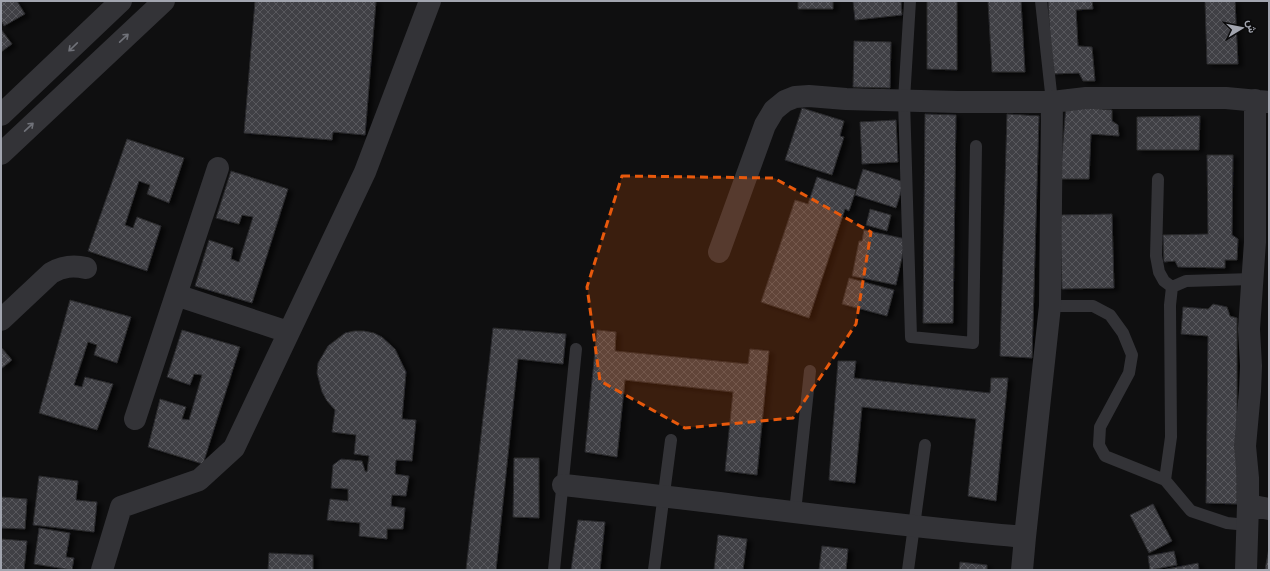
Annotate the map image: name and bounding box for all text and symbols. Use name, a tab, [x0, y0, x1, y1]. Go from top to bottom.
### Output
north arrow	[1222, 8, 1262, 48]
text: ش	[1244, 19, 1260, 34]
one-way arrow	[119, 33, 129, 43]
one-way arrow	[68, 42, 78, 51]
one-way arrow	[24, 123, 34, 132]

